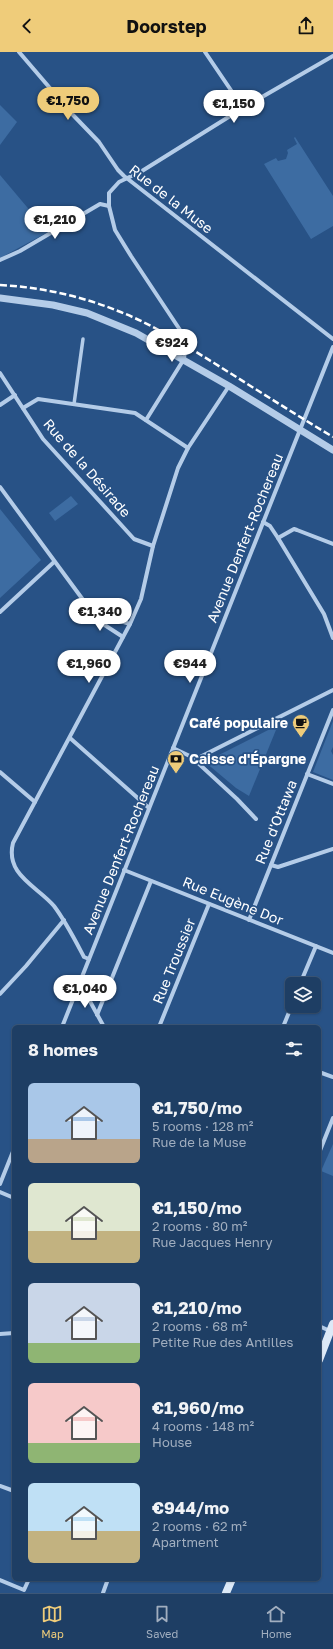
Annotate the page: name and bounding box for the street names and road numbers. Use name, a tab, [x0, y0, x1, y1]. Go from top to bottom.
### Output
street label: Rue de la Muse	[126, 161, 217, 237]
street label: Rue de la Désirade	[40, 415, 135, 520]
street label: Avenue Denfert-Rochereau	[203, 451, 286, 625]
street label: Avenue Denfert-Rochereau	[79, 763, 162, 937]
street label: Rue d'Ottawa	[251, 777, 300, 866]
street label: Rue Eugène Dor	[180, 873, 286, 929]
street label: Rue Troussier	[149, 915, 199, 1006]

